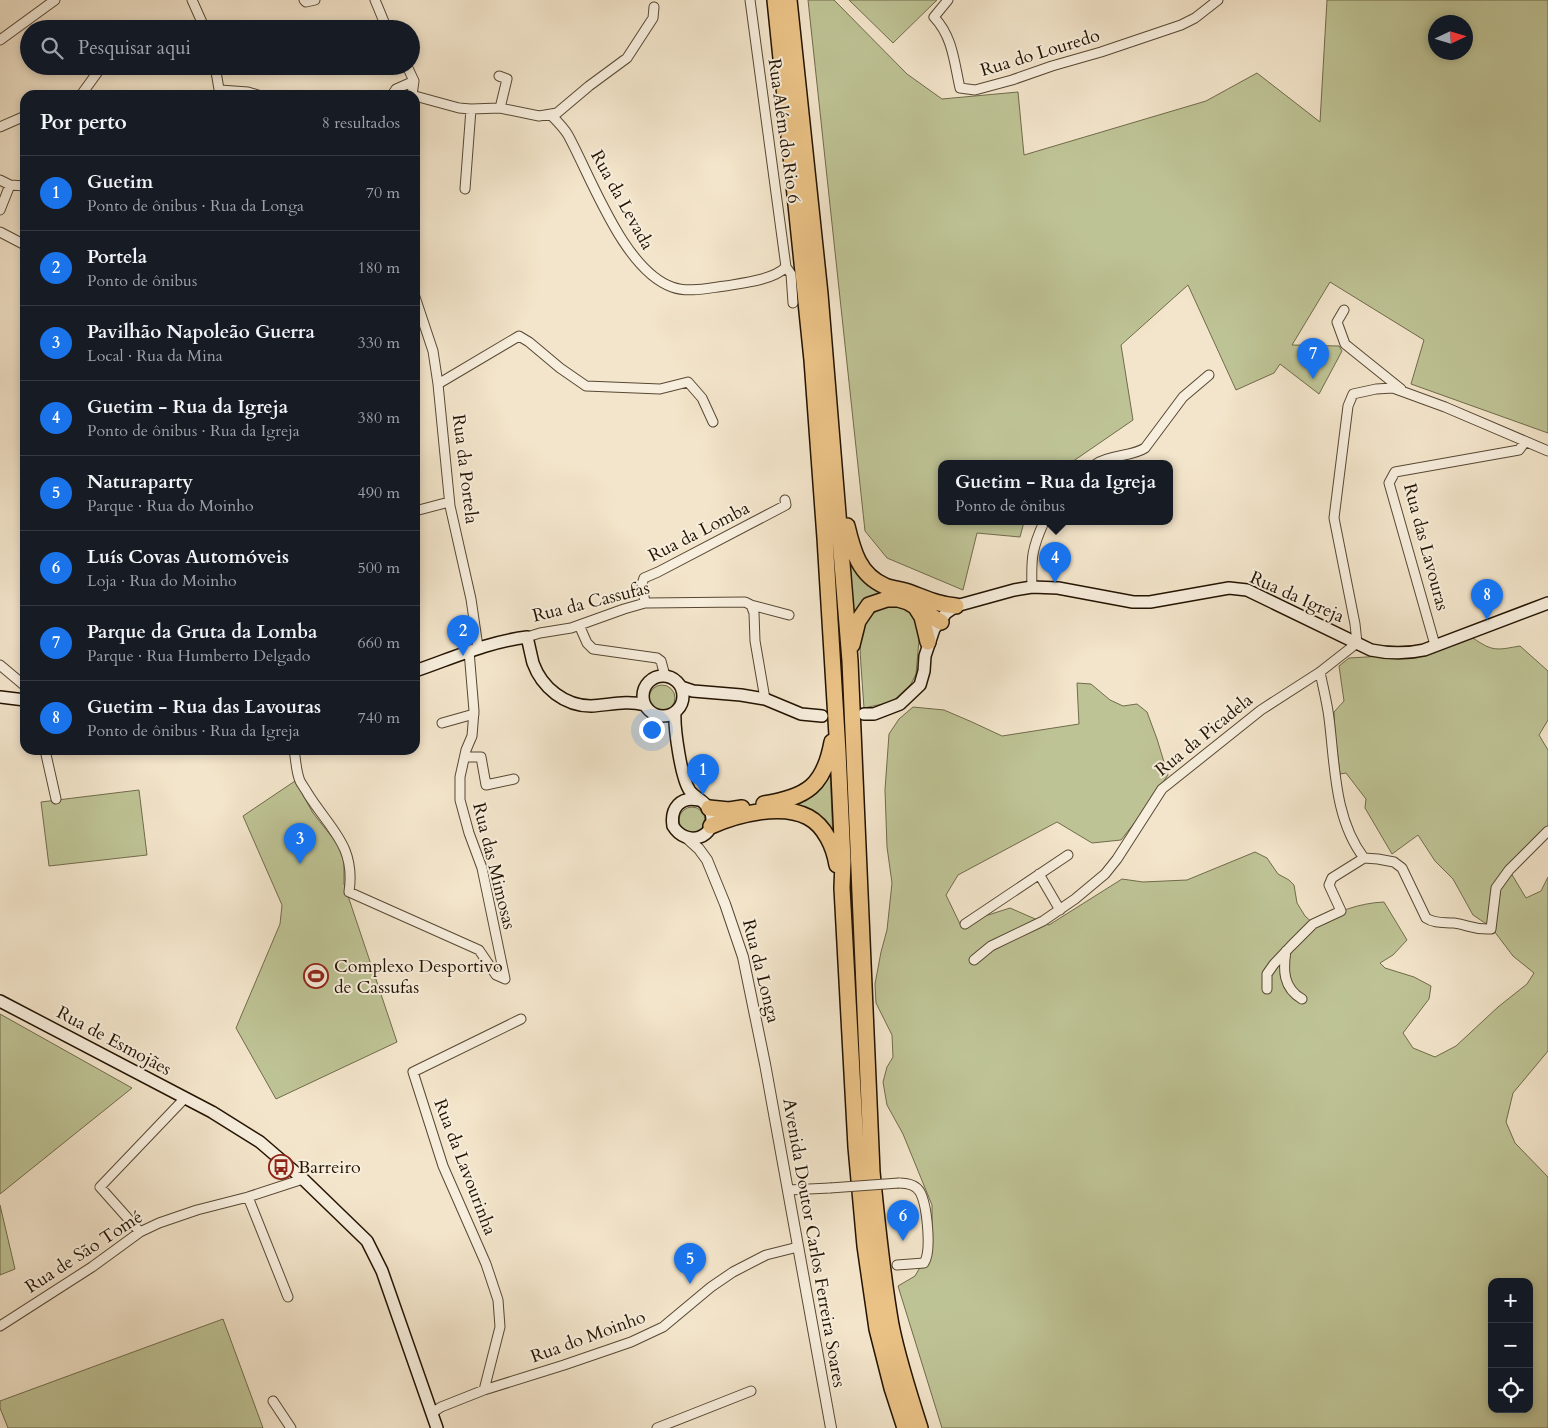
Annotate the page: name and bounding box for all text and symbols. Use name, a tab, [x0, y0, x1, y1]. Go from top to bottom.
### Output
north arrow	[1428, 15, 1473, 60]
search box	[20, 20, 420, 75]
street label: Rua do Louredo	[977, 23, 1103, 83]
icon: search	[38, 34, 66, 62]
text: Pesquisar aqui	[78, 35, 191, 61]
street label: Rua Além do Rio 6	[761, 57, 807, 205]
text: Por perto	[40, 108, 127, 137]
text: 8 resultados	[322, 112, 400, 134]
street label: Rua da Levada	[584, 146, 660, 255]
text: Guetim	[87, 169, 153, 195]
text: 1	[52, 182, 60, 204]
text: 70 m	[366, 182, 400, 204]
text: Ponto de ônibus · Rua da Longa	[87, 195, 304, 217]
text: Portela	[87, 244, 147, 270]
text: 2	[52, 257, 60, 279]
text: 180 m	[358, 257, 400, 279]
text: Ponto de ônibus	[87, 270, 197, 292]
text: Pavilhão Napoleão Guerra	[87, 319, 315, 345]
text: 3	[52, 332, 60, 354]
text: 330 m	[358, 332, 400, 354]
pin: 7	[1297, 338, 1329, 379]
text: Local · Rua da Mina	[87, 345, 223, 367]
text: Guetim - Rua da Igreja	[87, 394, 288, 420]
text: 4	[52, 407, 60, 429]
text: 380 m	[358, 407, 400, 429]
street label: Rua da Portela	[446, 413, 484, 525]
text: Ponto de ônibus · Rua da Igreja	[87, 420, 300, 442]
popup	[938, 460, 1173, 525]
text: Naturaparty	[87, 469, 193, 495]
text: Guetim - Rua da Igreja	[955, 469, 1156, 495]
street label: Rua das Lavouras	[1397, 481, 1455, 613]
text: 5	[52, 482, 60, 504]
text: 490 m	[358, 482, 400, 504]
text: Parque · Rua do Moinho	[87, 495, 254, 517]
text: Ponto de ônibus	[955, 495, 1065, 517]
street label: Rua da Lomba	[644, 496, 754, 568]
pin: 4	[1039, 542, 1071, 583]
text: Luís Covas Automóveis	[87, 544, 289, 570]
text: 6	[52, 557, 60, 579]
text: 500 m	[358, 557, 400, 579]
street label: Rua da Igreja	[1246, 565, 1348, 629]
text: Loja · Rua do Moinho	[87, 570, 237, 592]
street label: Rua da Cassufas	[530, 575, 652, 629]
pin: 8	[1471, 579, 1503, 620]
pin: 2	[447, 615, 479, 656]
text: Parque da Gruta da Lomba	[87, 619, 318, 645]
text: 7	[52, 632, 60, 654]
text: 660 m	[358, 632, 400, 654]
text: Parque · Rua Humberto Delgado	[87, 645, 310, 667]
street label: Rua da Picadela	[1150, 688, 1258, 782]
text: Guetim - Rua das Lavouras	[87, 694, 321, 720]
text: 8	[52, 707, 60, 729]
text: 740 m	[358, 707, 400, 729]
your location	[639, 717, 665, 743]
text: Ponto de ônibus · Rua da Igreja	[87, 720, 300, 742]
pin: 1	[687, 754, 719, 795]
street label: Rua das Mimosas	[466, 800, 522, 932]
pin: 3	[284, 823, 316, 864]
street label: Rua da Longa	[736, 917, 786, 1026]
place label: Complexo Desportivo de Cassufas	[334, 954, 503, 1000]
sports icon: Complexo Desportivo de Cassufas	[303, 963, 329, 989]
street label: Rua de Esmojães	[52, 1000, 176, 1082]
street label: Rua da Lavourinha	[428, 1095, 503, 1239]
street label: Avenida Doutor Carlos Ferreira Soares	[776, 1096, 852, 1390]
bus stop icon: Barreiro	[268, 1154, 294, 1180]
place label: Barreiro	[298, 1155, 361, 1180]
pin: 6	[887, 1200, 919, 1241]
street label: Rua de São Tomé	[20, 1205, 148, 1299]
pin: 5	[674, 1243, 706, 1284]
map controls	[1488, 1278, 1533, 1413]
button: +	[1488, 1278, 1533, 1323]
street label: Rua do Moinho	[527, 1305, 649, 1369]
button: −	[1488, 1323, 1533, 1368]
button: locate	[1488, 1368, 1533, 1413]

